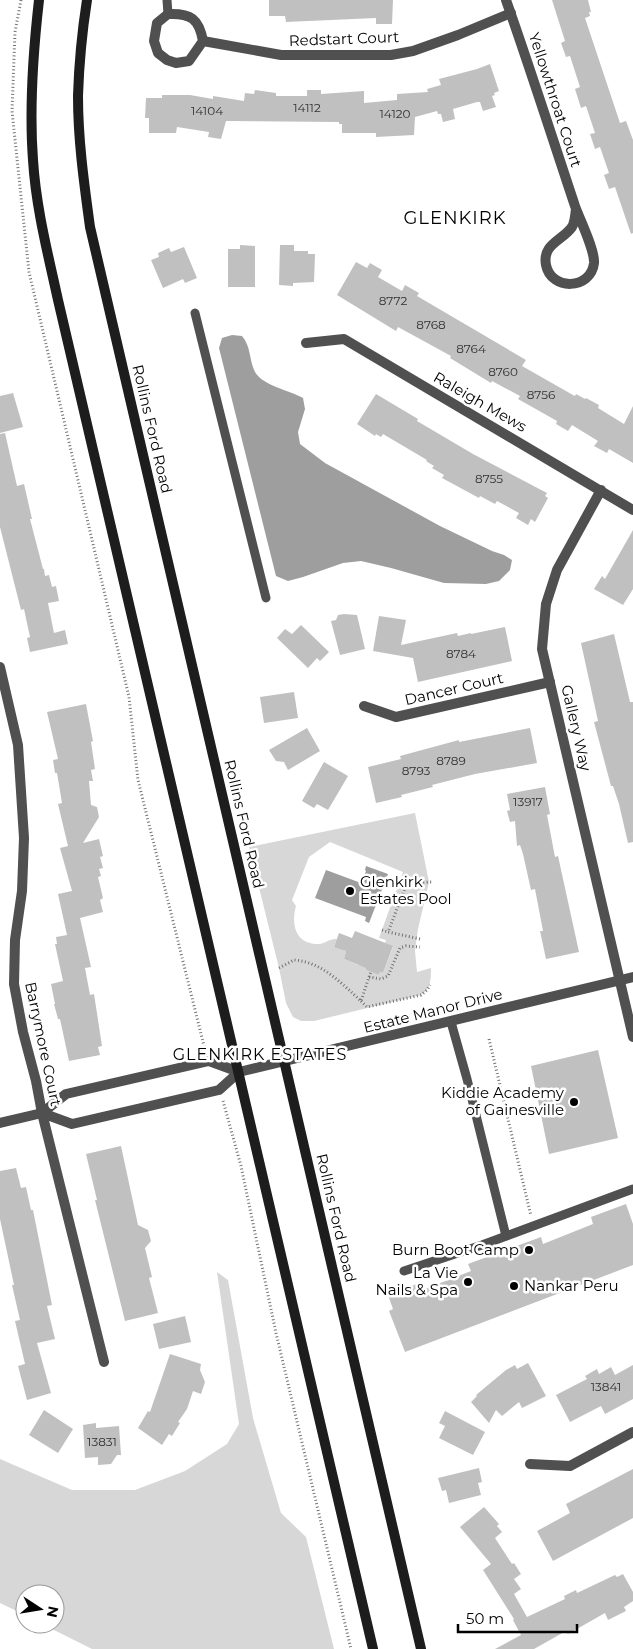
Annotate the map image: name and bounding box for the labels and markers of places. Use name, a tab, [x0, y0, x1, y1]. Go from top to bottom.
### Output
place label: Glenkirk Estates Pool	[360, 872, 451, 908]
marker: Glenkirk Estates Pool	[344, 885, 356, 897]
place label: Kiddie Academy of Gainesville	[441, 1083, 565, 1119]
marker: Kiddie Academy of Gainesville	[568, 1096, 580, 1108]
place label: Burn Boot Camp	[392, 1240, 519, 1259]
marker: Burn Boot Camp	[523, 1244, 535, 1256]
place label: La Vie Nails & Spa	[375, 1263, 458, 1299]
marker: La Vie Nails & Spa	[462, 1276, 474, 1288]
place label: Nankar Peru	[524, 1276, 619, 1295]
marker: Nankar Peru	[508, 1280, 520, 1292]

